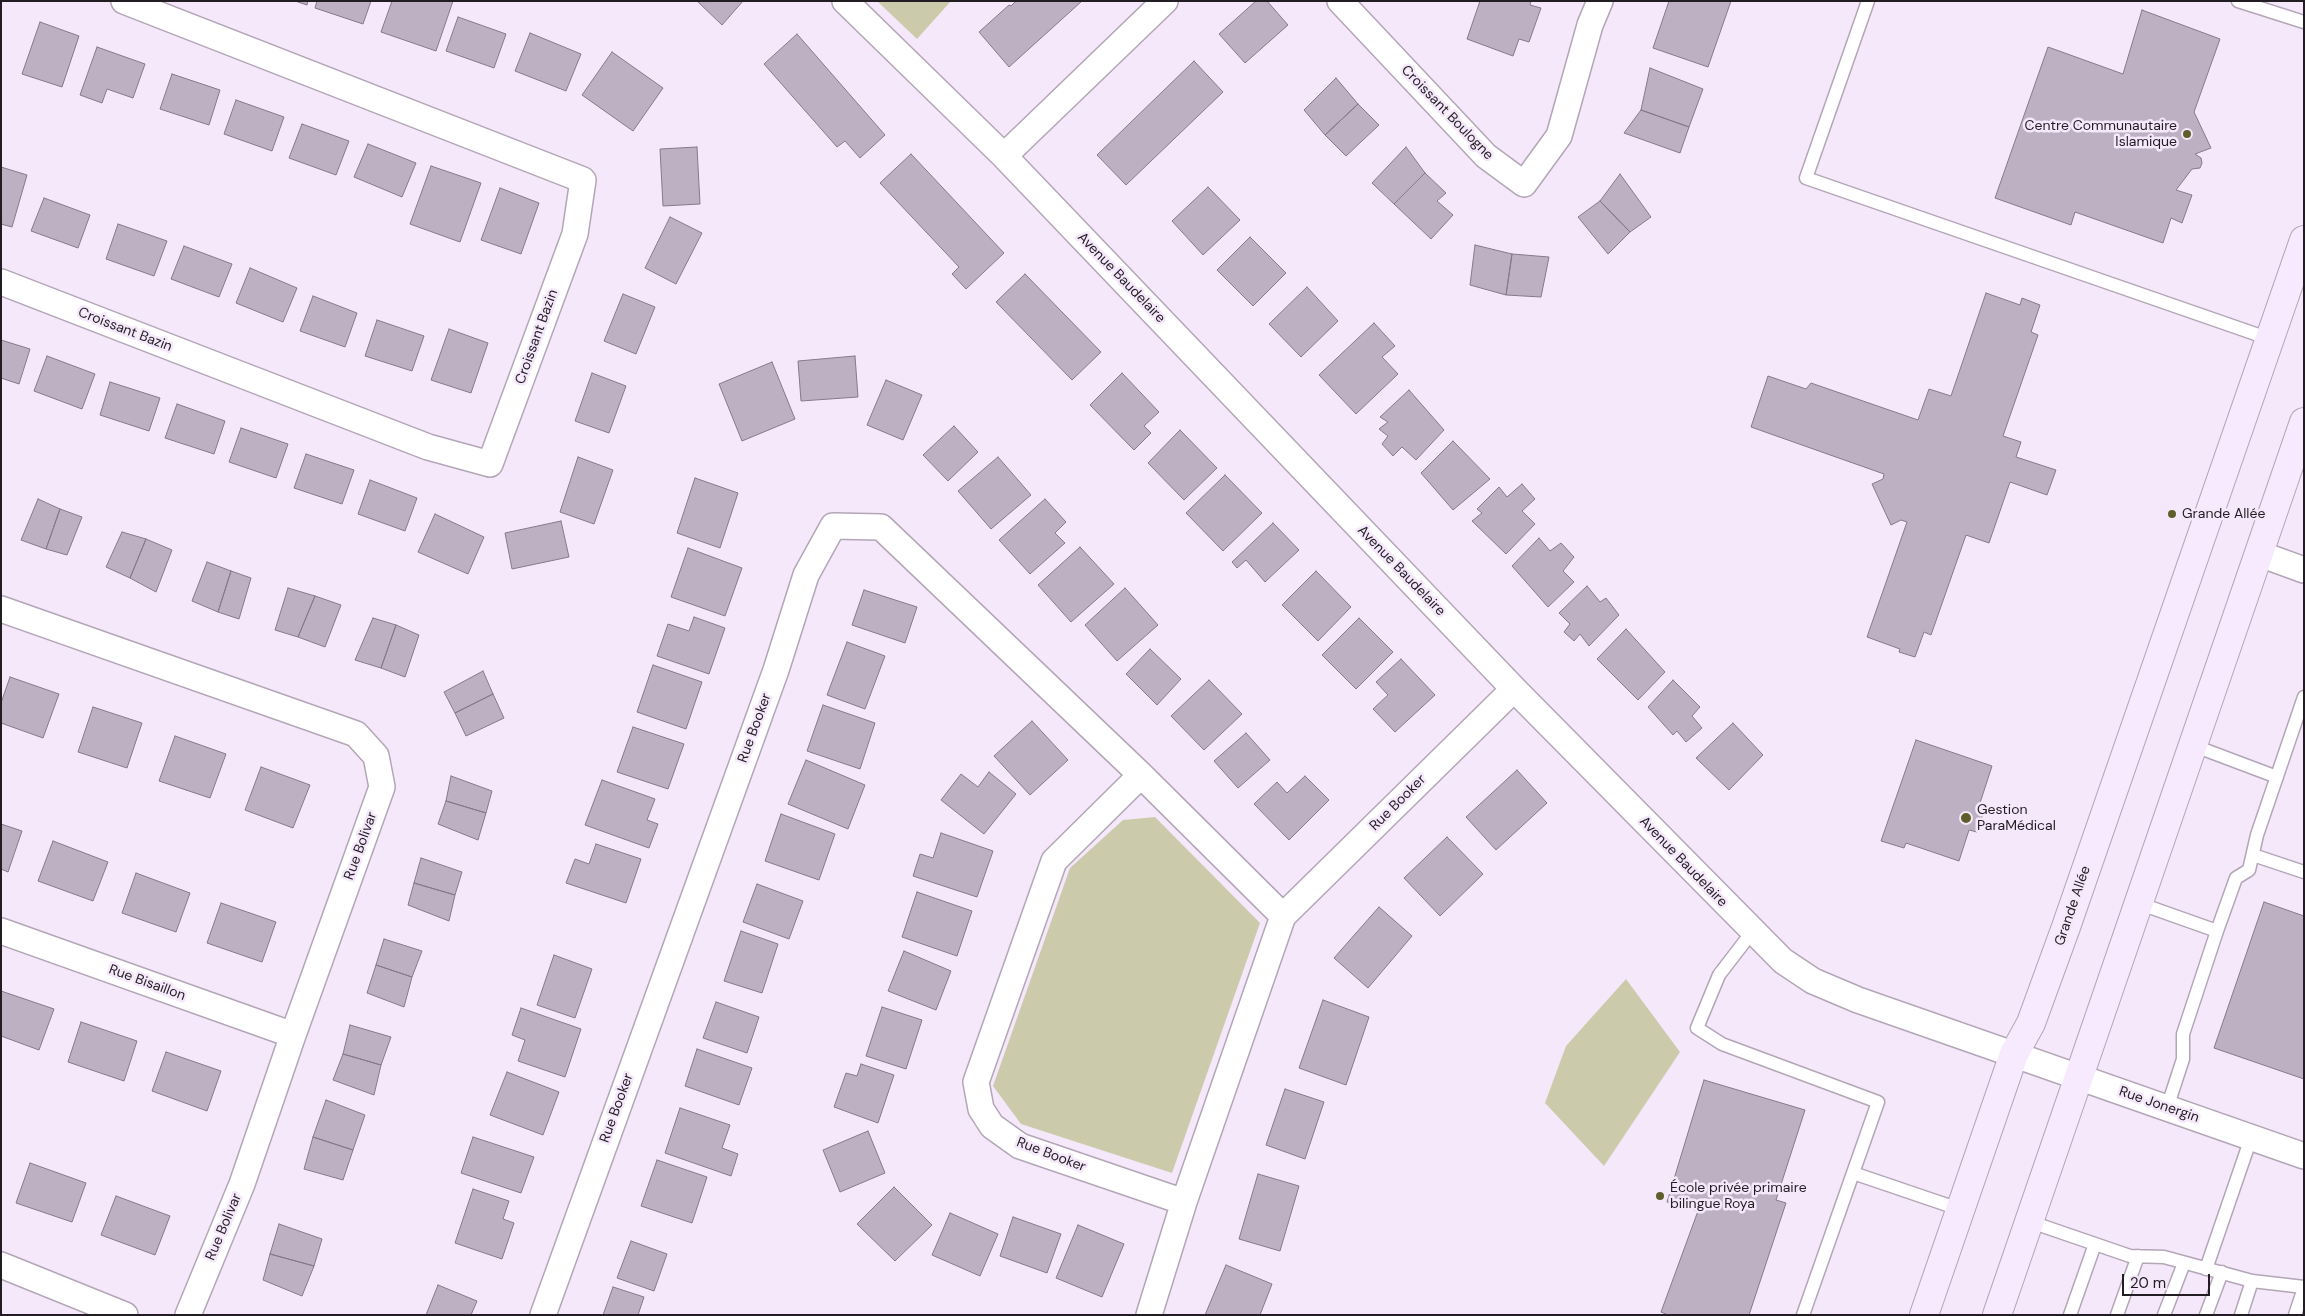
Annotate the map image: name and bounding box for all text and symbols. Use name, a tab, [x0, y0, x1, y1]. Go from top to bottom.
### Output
street label: Croissant Boulogne	[1397, 62, 1497, 164]
place label: Centre Communautaire Islamique	[2025, 118, 2177, 150]
marker: Centre Communautaire Islamique	[2181, 128, 2193, 140]
street label: Avenue Baudelaire	[1074, 229, 1168, 327]
street label: Croissant Bazin	[512, 287, 562, 387]
street label: Croissant Bazin	[76, 304, 174, 356]
place label: Grande Allée	[2182, 506, 2265, 522]
marker: Grande Allée	[2166, 508, 2178, 520]
street label: Avenue Baudelaire	[1354, 522, 1448, 620]
street label: Rue Booker	[735, 691, 775, 765]
street label: Rue Booker	[1366, 771, 1430, 835]
place label: Gestion ParaMédical	[1977, 802, 2056, 834]
street label: Rue Bolivar	[341, 810, 381, 882]
marker: Gestion ParaMédical	[1959, 811, 1973, 825]
street label: Avenue Baudelaire	[1636, 813, 1730, 911]
street label: Grande Allée	[2051, 864, 2095, 948]
street label: Rue Bisaillon	[106, 961, 188, 1005]
street label: Rue Booker	[597, 1071, 637, 1145]
street label: Rue Jonergin	[2117, 1083, 2201, 1127]
street label: Rue Booker	[1014, 1134, 1088, 1176]
place label: École privée primaire bilingue Roya	[1670, 1180, 1807, 1212]
marker: École privée primaire bilingue Roya	[1654, 1190, 1666, 1202]
street label: Rue Bolivar	[202, 1191, 246, 1263]
scale bar	[2125, 1264, 2212, 1296]
text: 20 m	[2130, 1273, 2166, 1293]

